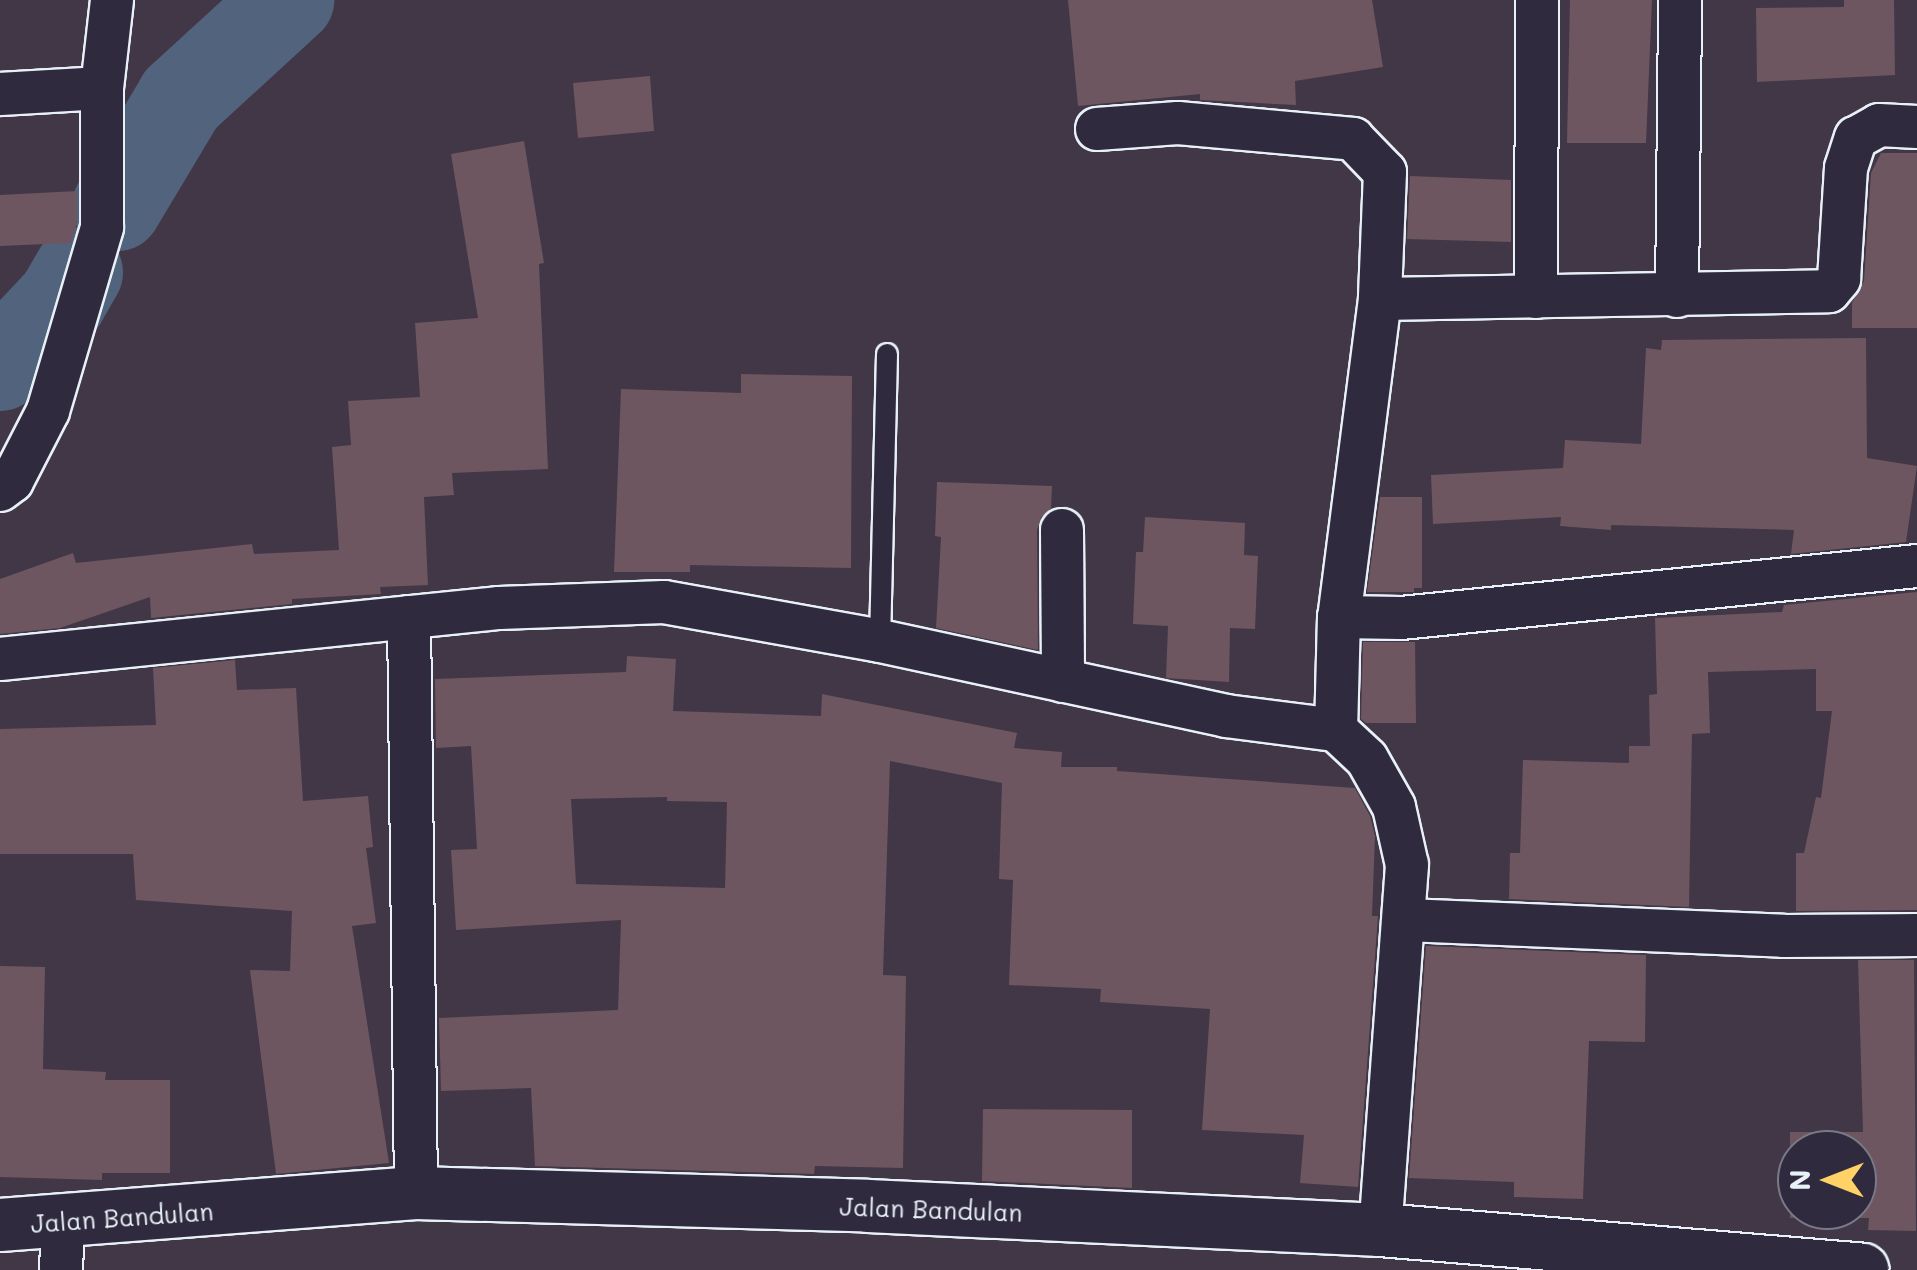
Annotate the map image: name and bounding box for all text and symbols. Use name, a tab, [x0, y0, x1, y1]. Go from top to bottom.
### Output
north arrow	[1777, 1130, 1877, 1230]
text: N	[1781, 1169, 1817, 1191]
street label: Jalan Bandulan	[839, 1191, 1023, 1227]
street label: Jalan Bandulan	[30, 1196, 214, 1238]

